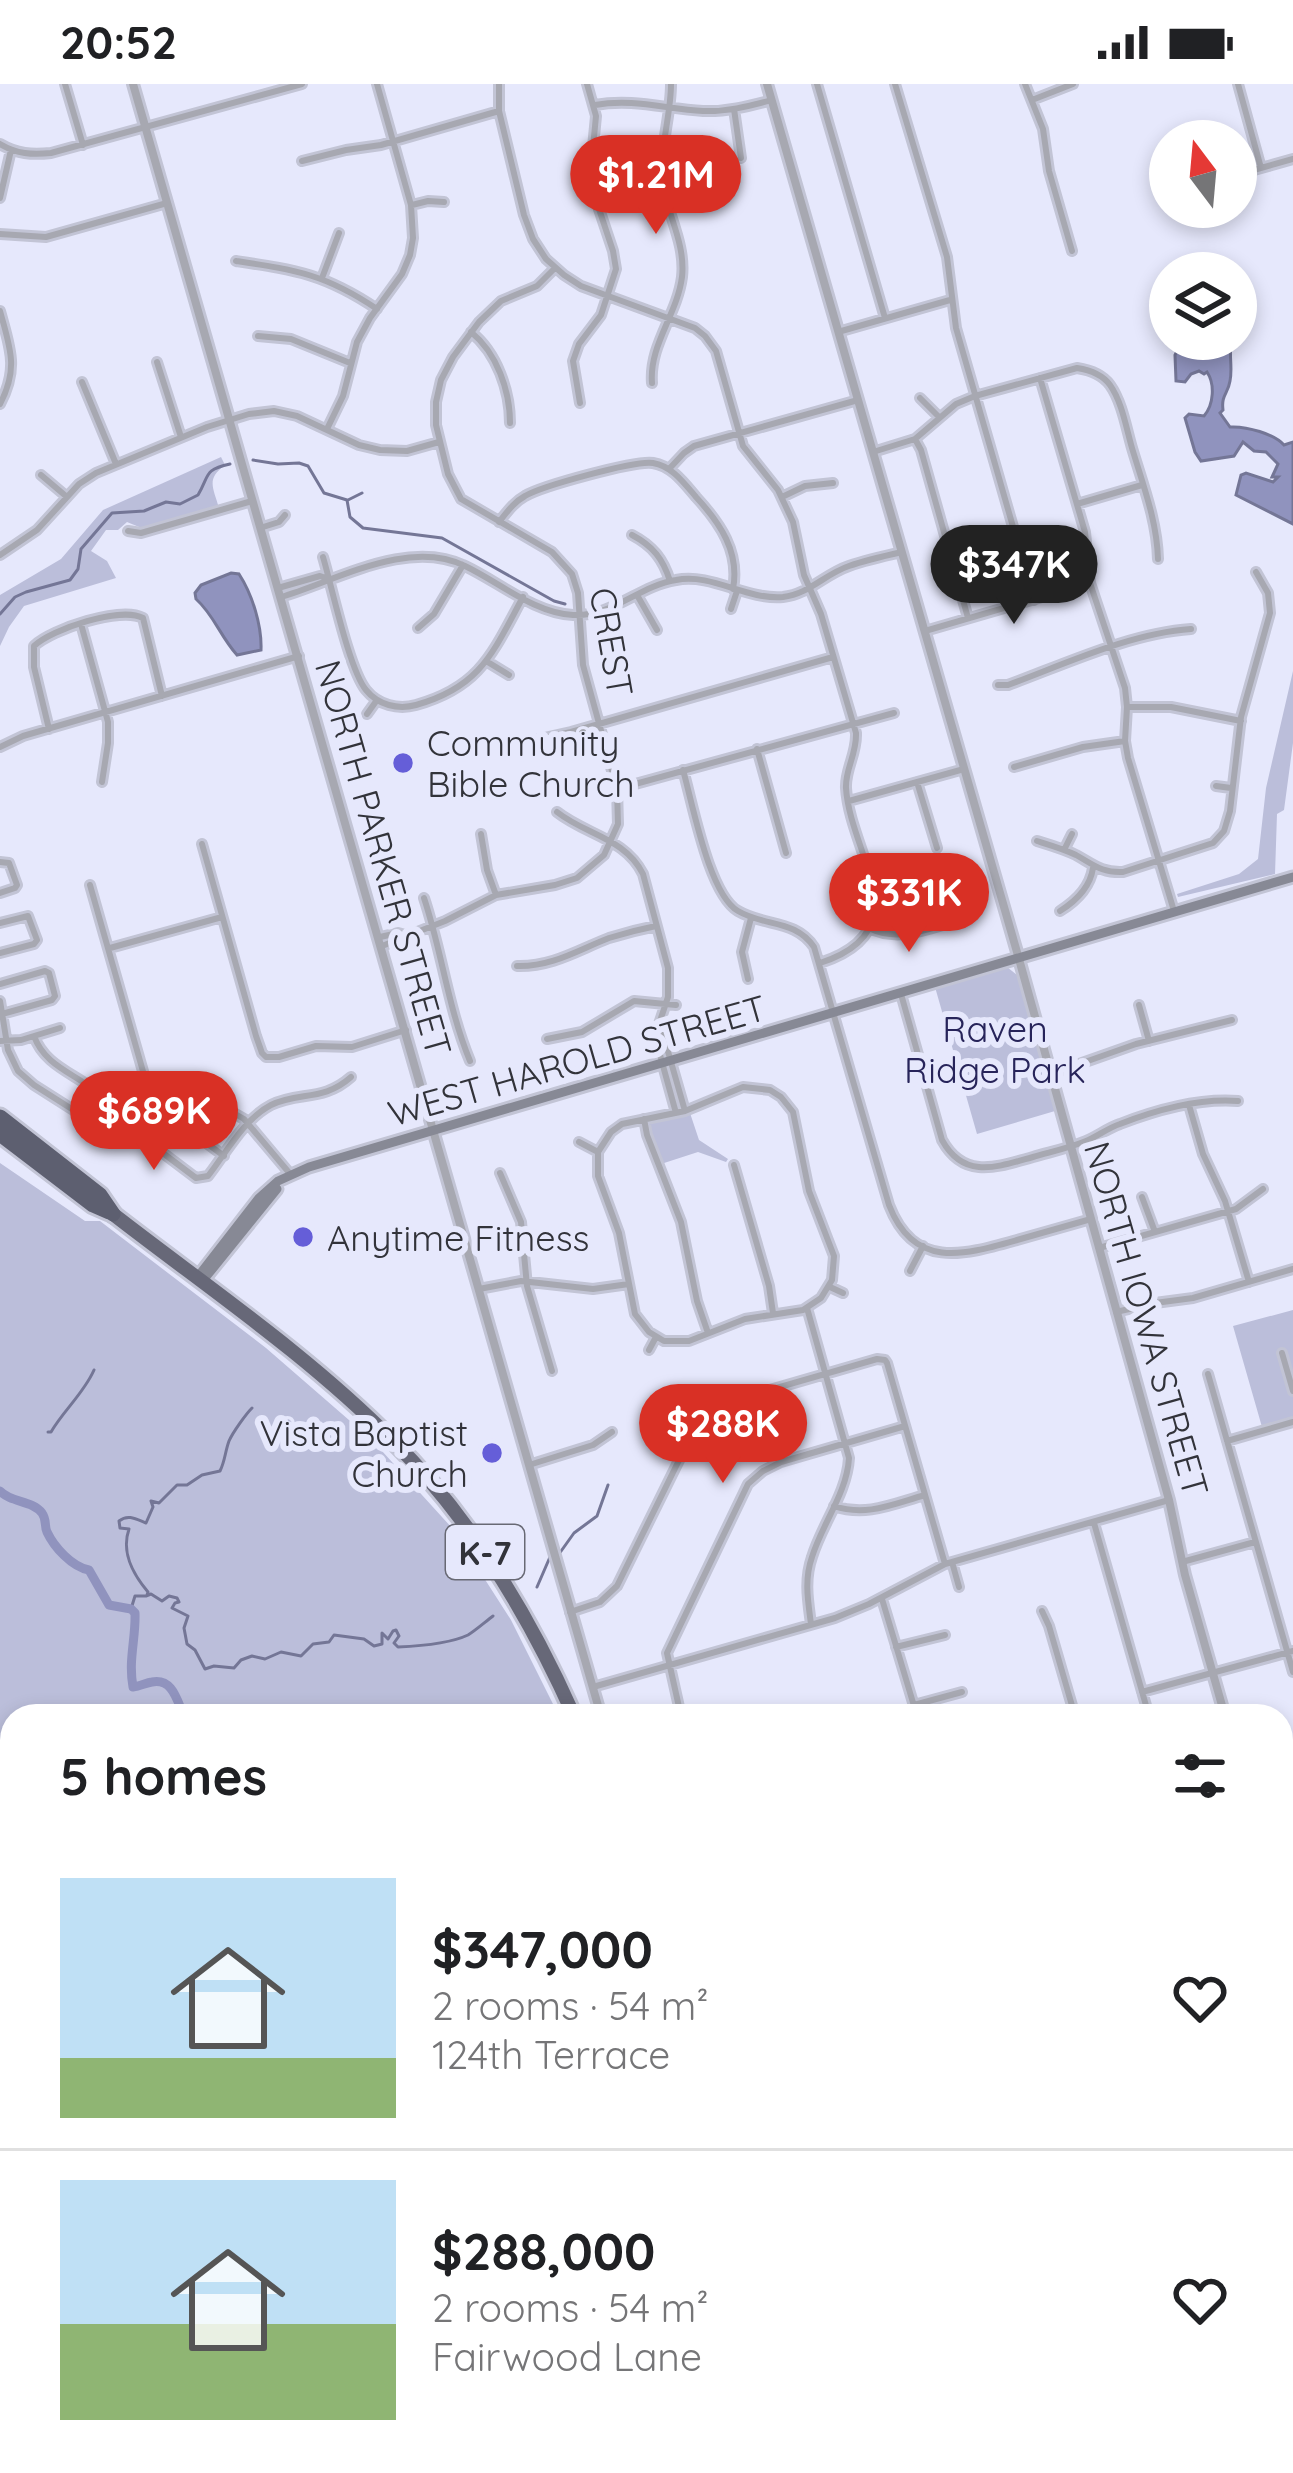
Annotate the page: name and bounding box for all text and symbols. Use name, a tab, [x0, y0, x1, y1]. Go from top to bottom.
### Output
text: 20:52	[60, 14, 177, 70]
north arrow	[1149, 120, 1257, 228]
map controls	[1149, 120, 1257, 360]
pin: $1.21M	[558, 135, 754, 237]
text: $1.21M	[597, 149, 715, 198]
button: layers	[1149, 252, 1257, 360]
pin: $347K	[930, 525, 1098, 627]
text: $347K	[958, 539, 1070, 588]
street label: CREST	[580, 584, 644, 700]
street label: NORTH PARKER STREET	[306, 655, 462, 1061]
place label: Community Bible Church	[427, 720, 635, 806]
marker: Community Bible Church	[390, 750, 416, 776]
pin: $331K	[825, 853, 993, 955]
text: $331K	[856, 867, 962, 916]
street label: WEST HAROLD STREET	[383, 984, 771, 1136]
park label: Raven Ridge Park	[904, 1006, 1086, 1092]
pin: $689K	[70, 1071, 238, 1173]
text: $689K	[97, 1085, 211, 1134]
street label: NORTH IOWA STREET	[1075, 1136, 1219, 1502]
place label: Anytime Fitness	[327, 1215, 589, 1260]
marker: Anytime Fitness	[290, 1224, 316, 1250]
pin: $288K	[639, 1384, 807, 1486]
text: $288K	[666, 1398, 780, 1447]
place label: Vista Baptist Church	[260, 1410, 468, 1496]
marker: Vista Baptist Church	[479, 1440, 505, 1466]
road number: K-7	[446, 1525, 524, 1579]
icon: filters	[1167, 1743, 1233, 1809]
text: 5 homes	[60, 1744, 267, 1808]
text: $347,000	[432, 1917, 653, 1981]
icon: home	[156, 1926, 300, 2070]
icon: heart	[1167, 1965, 1233, 2031]
text: 2 rooms · 54 m²	[432, 1981, 709, 2030]
text: 124th Terrace	[432, 2030, 670, 2079]
text: $288,000	[432, 2219, 655, 2283]
icon: home	[156, 2228, 300, 2372]
icon: heart	[1167, 2267, 1233, 2333]
text: 2 rooms · 54 m²	[432, 2283, 709, 2332]
text: Fairwood Lane	[432, 2332, 702, 2381]

